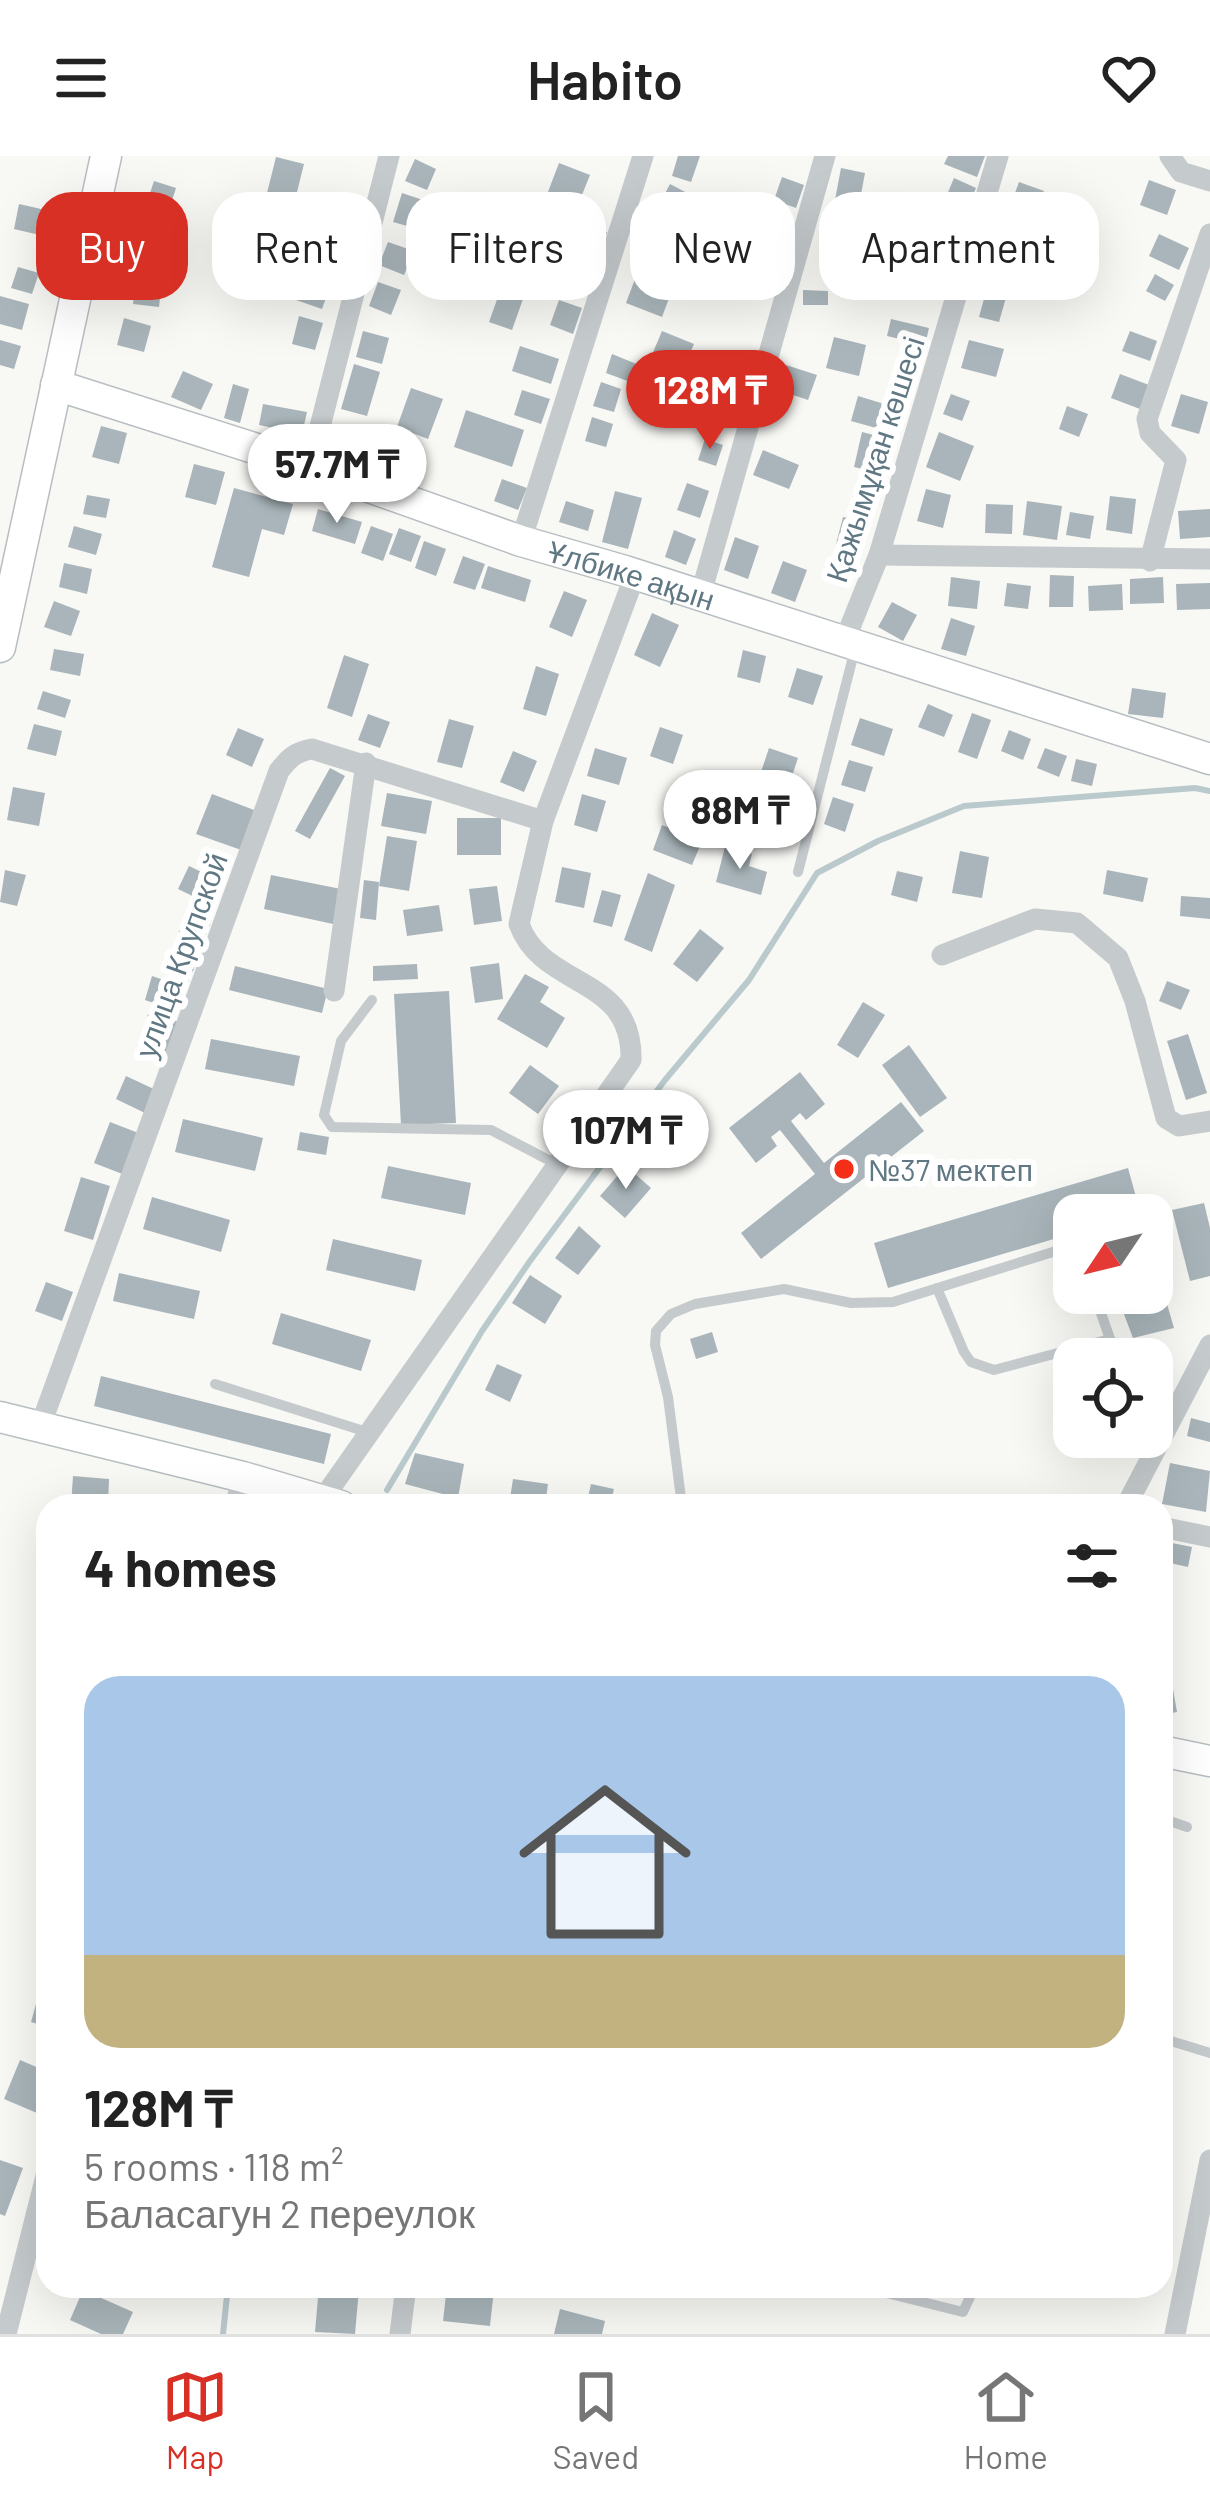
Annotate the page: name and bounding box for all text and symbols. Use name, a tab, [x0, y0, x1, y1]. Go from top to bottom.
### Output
icon: menu	[48, 45, 114, 111]
icon: heart	[1096, 45, 1162, 111]
text: Habito	[527, 46, 683, 111]
chip: Buy	[36, 192, 188, 300]
chip: Rent	[212, 192, 382, 300]
chip: Filters	[406, 192, 606, 300]
chip: New	[630, 192, 795, 300]
chip: Apartment	[819, 192, 1099, 300]
street label: Қажымұқан көшесі	[817, 332, 931, 586]
pin: 128M ₸	[612, 350, 808, 452]
text: 128M ₸	[653, 365, 767, 412]
pin: 57.7M ₸	[226, 424, 448, 526]
text: 57.7M ₸	[275, 439, 399, 486]
street label: Ұлбике ақын	[544, 532, 719, 617]
pin: 88M ₸	[656, 770, 824, 872]
text: 88M ₸	[690, 785, 790, 832]
street label: улица Крупской	[126, 848, 234, 1062]
pin: 107M ₸	[528, 1090, 724, 1192]
text: 107M ₸	[570, 1105, 682, 1152]
place label: №37 мектеп	[868, 1151, 1033, 1187]
marker: №37 мектеп	[831, 1156, 857, 1182]
north arrow	[1053, 1194, 1173, 1314]
map controls	[1053, 1194, 1173, 1458]
button: locate	[1053, 1338, 1173, 1458]
icon: filters	[1059, 1533, 1125, 1599]
text: 4 homes	[84, 1536, 277, 1597]
icon: home	[497, 1754, 713, 1970]
text: 128M ₸	[84, 2076, 233, 2137]
text: 5 rooms · 118 m²	[84, 2142, 344, 2189]
text: Баласагун 2 переулок	[84, 2189, 475, 2236]
tab: Map	[162, 2364, 228, 2476]
tab: Saved	[553, 2364, 639, 2476]
tab: Home	[964, 2364, 1048, 2476]

